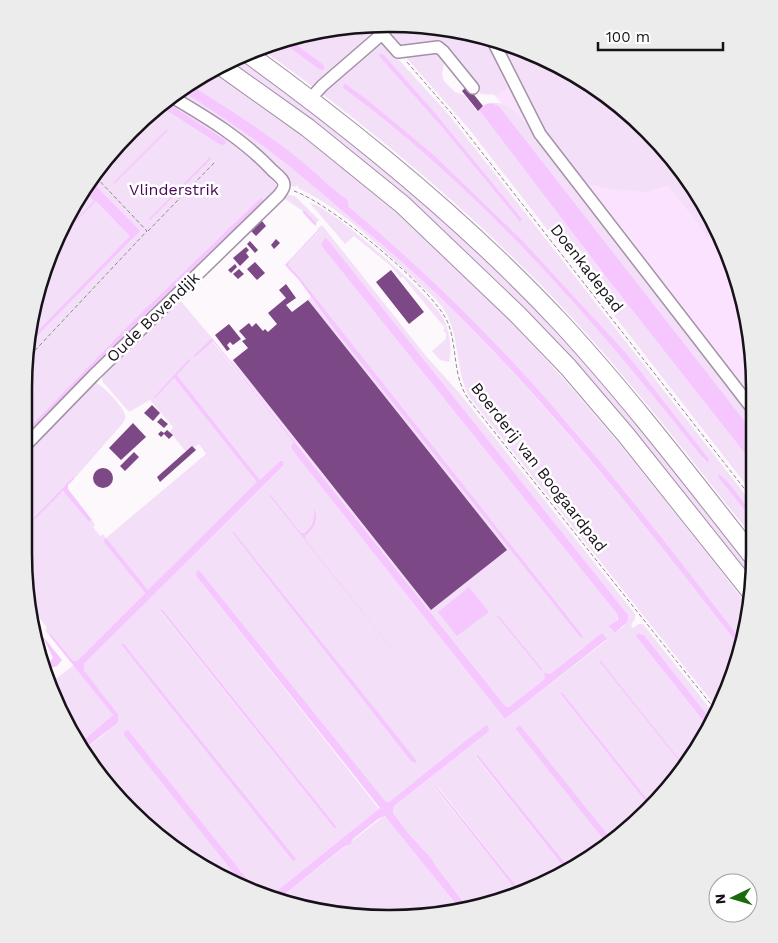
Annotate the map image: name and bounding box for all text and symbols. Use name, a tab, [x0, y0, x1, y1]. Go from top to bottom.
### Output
scale bar	[598, 20, 723, 52]
text: 100 m	[606, 28, 650, 46]
park label: Vlinderstrik	[129, 180, 219, 199]
street label: Doenkadepad	[547, 220, 627, 316]
street label: Oude Bovendijk	[103, 268, 203, 366]
street label: Boerderij van Boogaardpad	[467, 379, 611, 555]
north arrow	[708, 873, 758, 923]
text: N	[712, 893, 728, 905]

